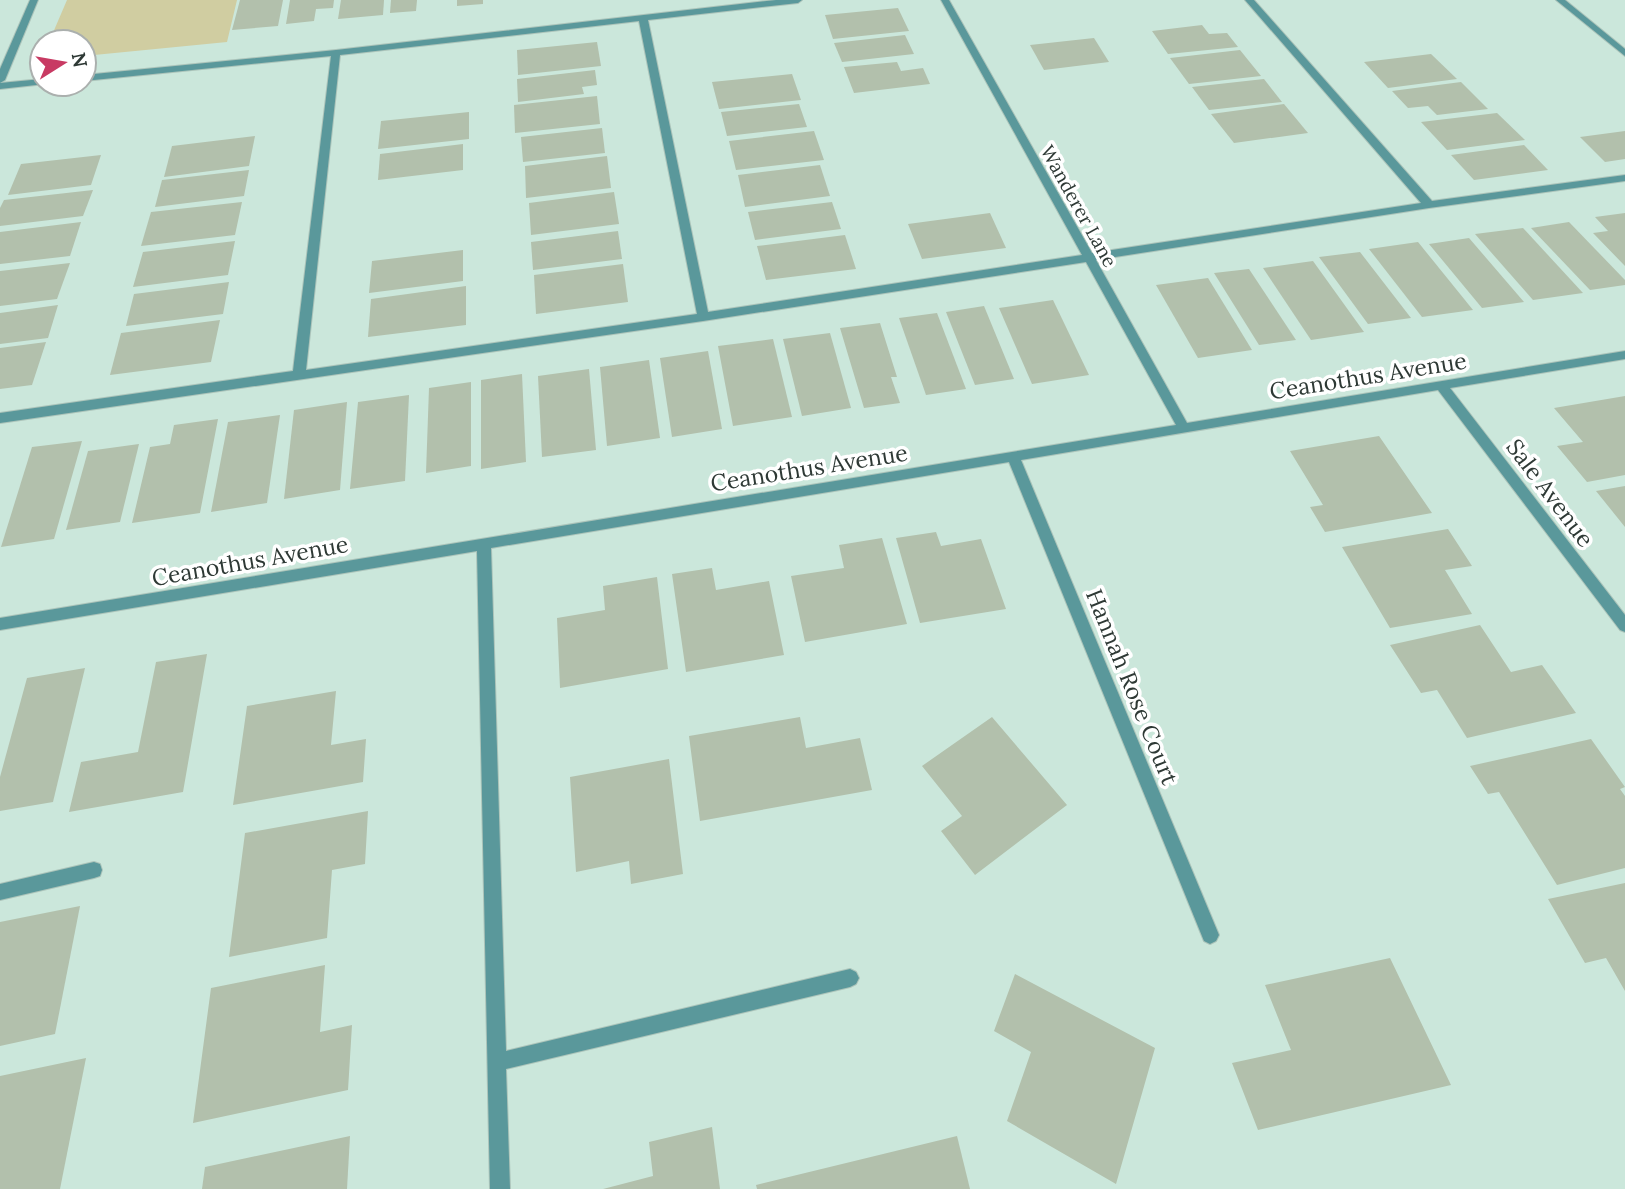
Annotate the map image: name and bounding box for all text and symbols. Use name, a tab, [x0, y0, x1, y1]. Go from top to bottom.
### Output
north arrow	[28, 28, 98, 98]
text: N	[67, 50, 93, 70]
street label: Wanderer Lane	[1036, 141, 1122, 271]
street label: Ceanothus Avenue	[1267, 346, 1468, 405]
street label: Sale Avenue	[1500, 433, 1600, 552]
street label: Ceanothus Avenue	[708, 438, 909, 497]
street label: Ceanothus Avenue	[149, 529, 350, 592]
street label: Hannah Rose Court	[1080, 585, 1185, 789]

